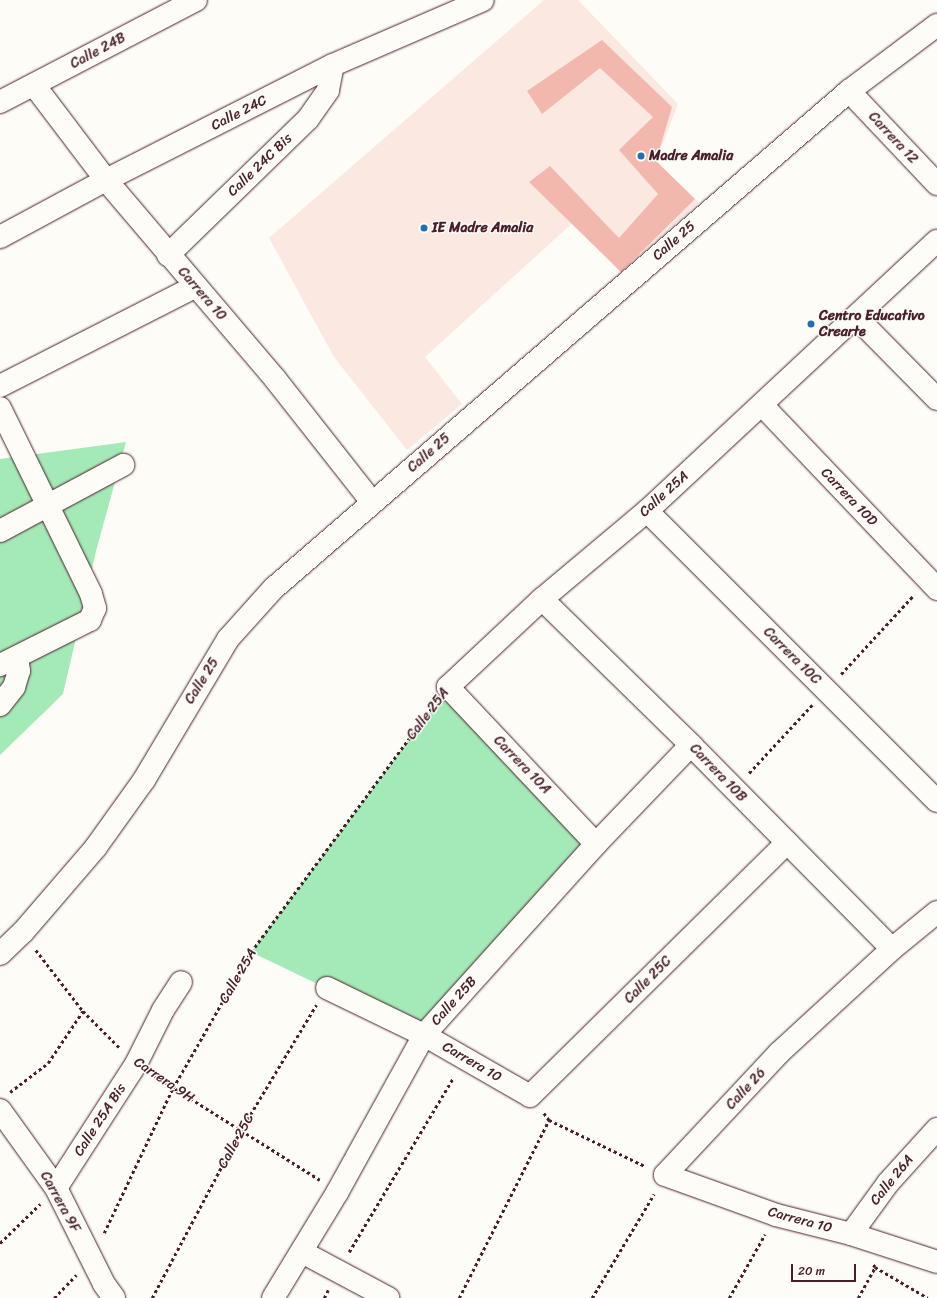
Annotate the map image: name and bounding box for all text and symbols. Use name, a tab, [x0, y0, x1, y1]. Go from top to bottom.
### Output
street label: Calle 24B	[67, 29, 129, 73]
street label: Calle 24C	[208, 92, 270, 134]
street label: Carrera 12	[865, 109, 921, 167]
street label: Calle 24C Bis	[224, 130, 296, 200]
place label: Madre Amalia	[649, 148, 733, 164]
marker: Madre Amalia	[636, 151, 646, 161]
street label: Calle 25	[649, 218, 699, 264]
place label: IE Madre Amalia	[432, 220, 533, 236]
marker: IE Madre Amalia	[419, 223, 429, 233]
street label: Carrera 10	[174, 264, 230, 324]
place label: Centro Educativo Crearte	[819, 308, 925, 340]
marker: Centro Educativo Crearte	[806, 319, 816, 329]
street label: Calle 25	[404, 430, 454, 476]
street label: Carrera 10D	[817, 465, 881, 529]
street label: Calle 25A	[636, 468, 692, 520]
street label: Carrera 10C	[760, 624, 824, 688]
street label: Calle 25	[181, 655, 223, 707]
street label: Calle 25A	[403, 685, 453, 743]
street label: Carrera 10A	[490, 732, 554, 798]
street label: Carrera 10B	[686, 740, 750, 806]
street label: Calle 25A	[216, 946, 260, 1006]
street label: Calle 25C	[621, 953, 675, 1007]
street label: Calle 25B	[428, 973, 480, 1029]
street label: Carrera 10	[439, 1038, 505, 1086]
street label: Carrera 9H	[131, 1054, 197, 1106]
street label: Calle 26	[723, 1065, 769, 1113]
street label: Calle 25A Bis	[70, 1081, 130, 1159]
street label: Calle 25C	[214, 1111, 258, 1171]
street label: Calle 26A	[867, 1151, 917, 1209]
street label: Carrera 9F	[36, 1169, 84, 1235]
street label: Carrera 10	[766, 1203, 834, 1237]
scale bar	[793, 1256, 858, 1282]
text: 20 m	[798, 1260, 825, 1282]

